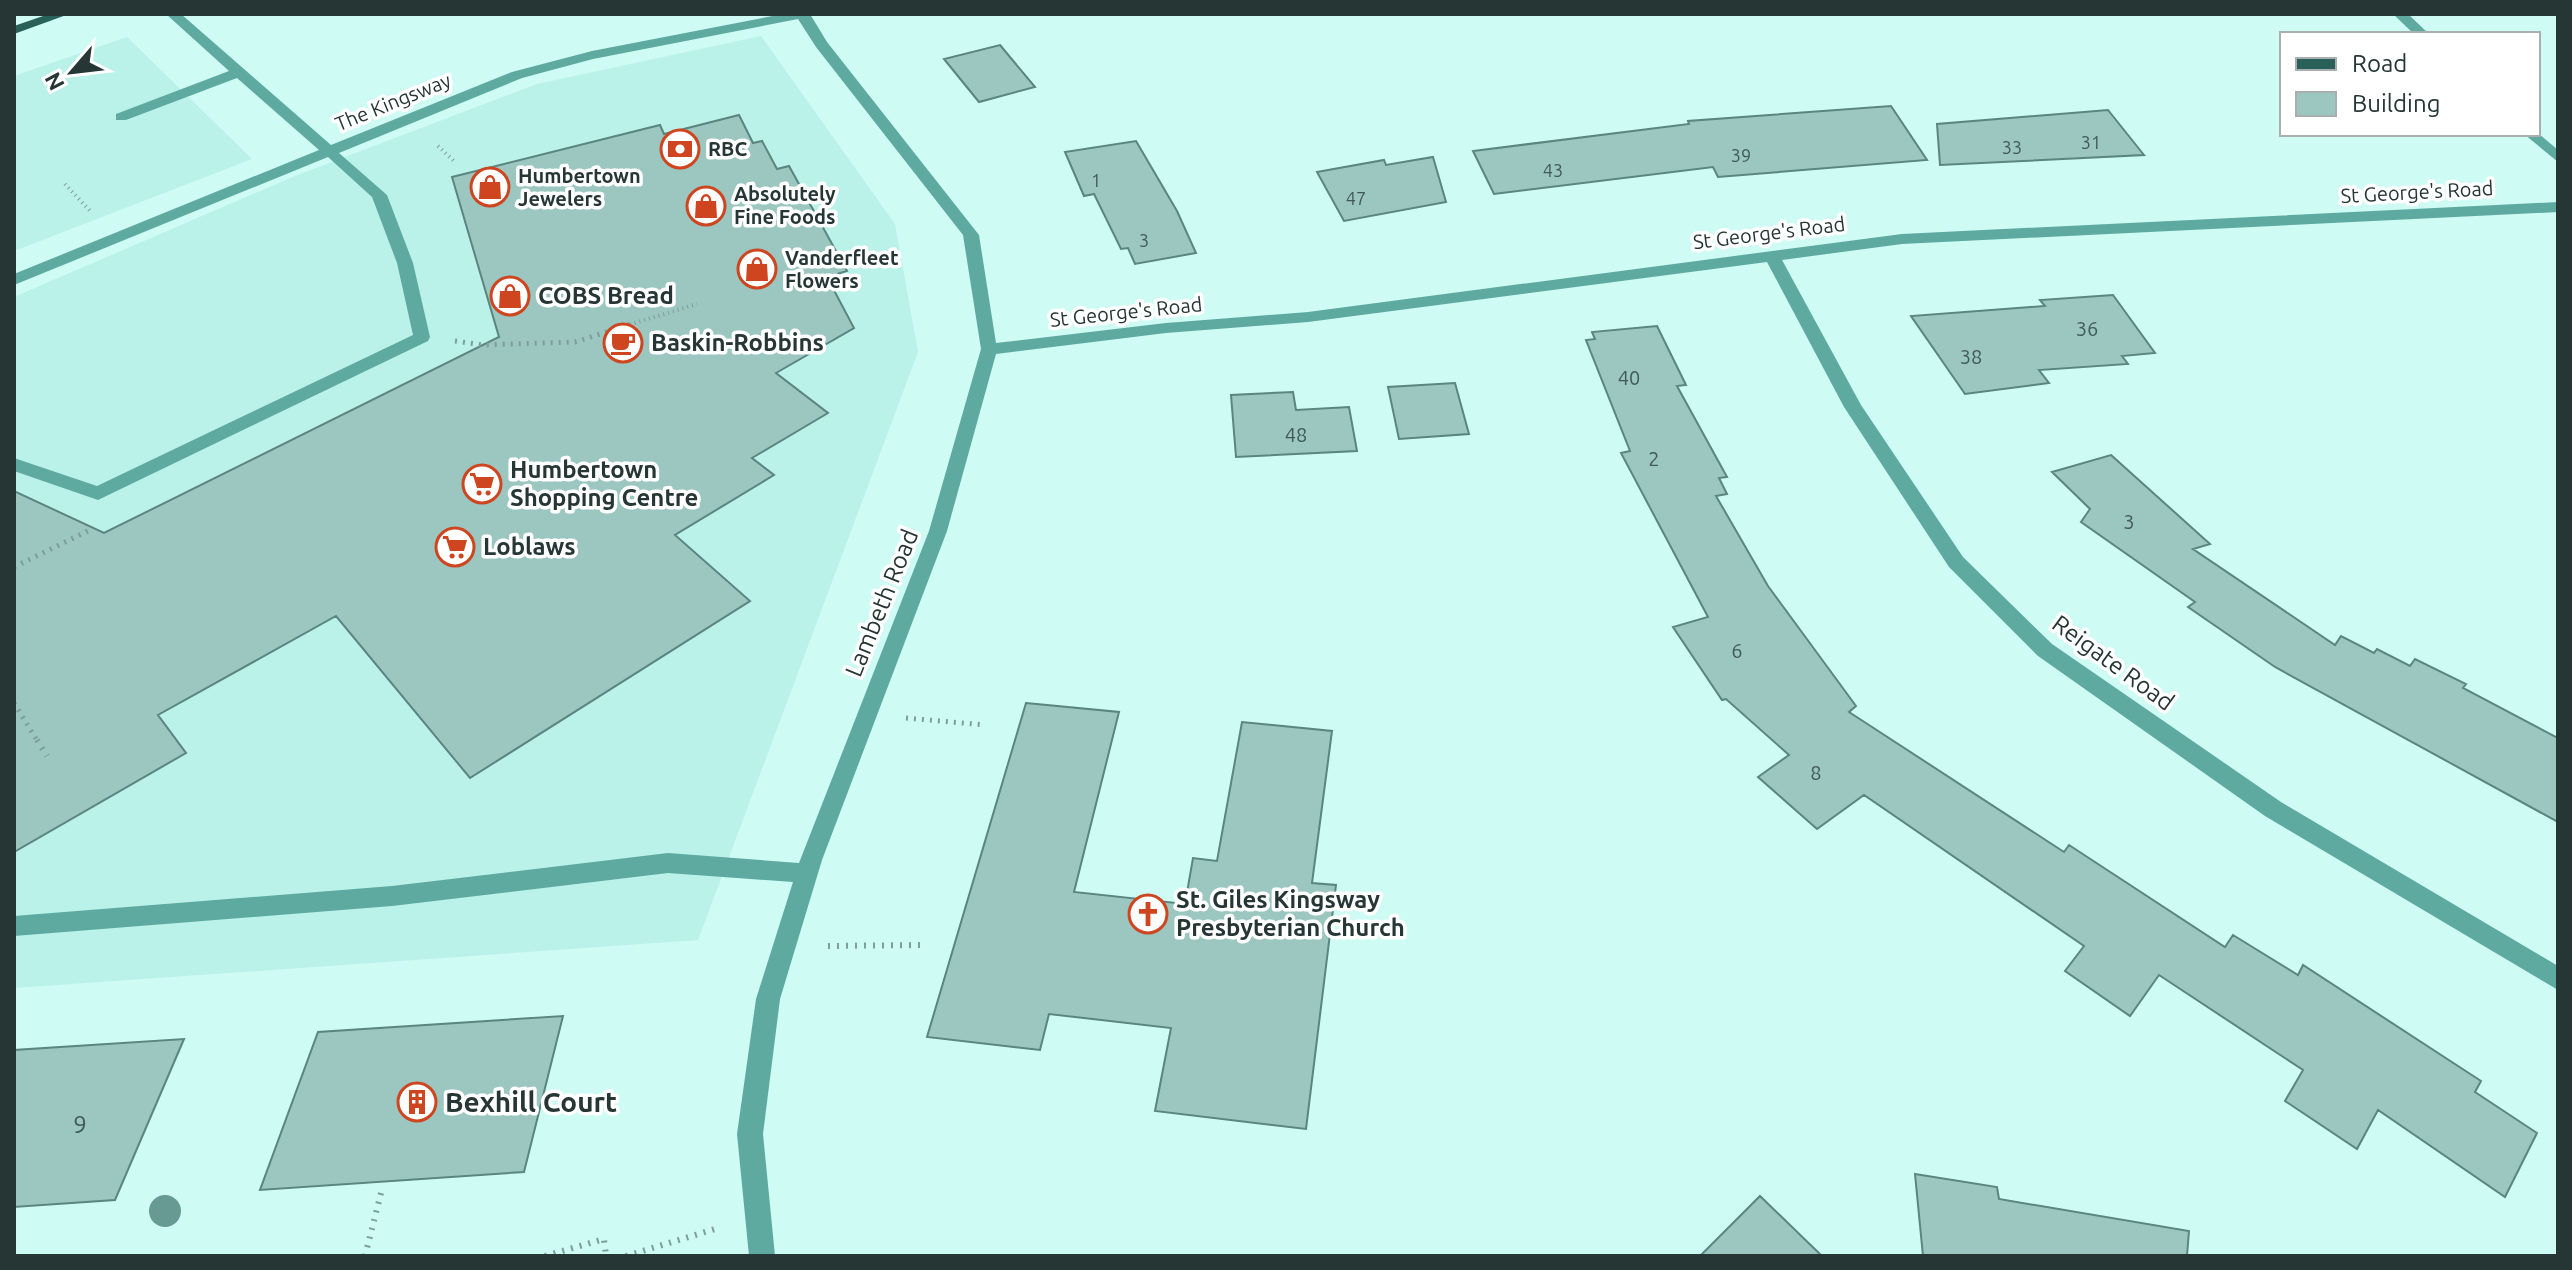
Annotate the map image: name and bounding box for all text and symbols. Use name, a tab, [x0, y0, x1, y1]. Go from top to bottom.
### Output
north arrow	[32, 32, 112, 112]
legend	[2280, 32, 2540, 136]
text: Road	[2352, 50, 2407, 77]
street label: The Kingsway	[332, 68, 454, 135]
text: N	[39, 69, 69, 95]
text: Building	[2352, 90, 2440, 117]
bank icon: RBC	[659, 128, 701, 170]
house number: 31	[2081, 132, 2101, 152]
place label: RBC	[708, 137, 747, 160]
house number: 33	[2002, 137, 2022, 157]
house number: 39	[1731, 145, 1751, 165]
house number: 43	[1543, 160, 1563, 180]
place label: Humbertown Jewelers	[518, 164, 641, 210]
shop icon: Humbertown Jewelers	[469, 166, 511, 208]
house number: 1	[1091, 170, 1101, 190]
street label: St George's Road	[2340, 176, 2494, 207]
place label: Absolutely Fine Foods	[734, 182, 836, 228]
shop icon: Absolutely Fine Foods	[685, 185, 727, 227]
house number: 47	[1346, 188, 1366, 208]
street label: St George's Road	[1692, 212, 1846, 253]
house number: 3	[1139, 230, 1149, 250]
place label: Vanderfleet Flowers	[785, 246, 899, 292]
shop icon: Vanderfleet Flowers	[736, 248, 778, 290]
shop icon: COBS Bread	[489, 275, 531, 317]
place label: COBS Bread	[538, 282, 674, 309]
street label: St George's Road	[1049, 292, 1203, 331]
house number: 36	[2076, 317, 2098, 340]
cafe icon: Baskin-Robbins	[602, 322, 644, 364]
place label: Baskin-Robbins	[651, 329, 824, 356]
house number: 38	[1960, 345, 1982, 368]
house number: 40	[1618, 366, 1640, 389]
house number: 48	[1285, 423, 1307, 446]
house number: 2	[1648, 447, 1660, 470]
place label: Humbertown Shopping Centre	[510, 456, 698, 511]
supermarket icon: Humbertown Shopping Centre	[461, 463, 503, 505]
house number: 3	[2123, 510, 2135, 533]
street label: Lambeth Road	[840, 525, 923, 680]
supermarket icon: Loblaws	[434, 526, 476, 568]
place label: Loblaws	[483, 533, 576, 560]
street label: Reigate Road	[2047, 609, 2179, 716]
house number: 6	[1731, 639, 1743, 662]
house number: 8	[1810, 761, 1822, 784]
place label: St. Giles Kingsway Presbyterian Church	[1176, 886, 1405, 941]
church icon: St. Giles Kingsway Presbyterian Church	[1127, 893, 1169, 935]
building icon: Bexhill Court	[396, 1081, 438, 1123]
place label: Bexhill Court	[445, 1086, 617, 1117]
house number: 9	[73, 1111, 87, 1138]

